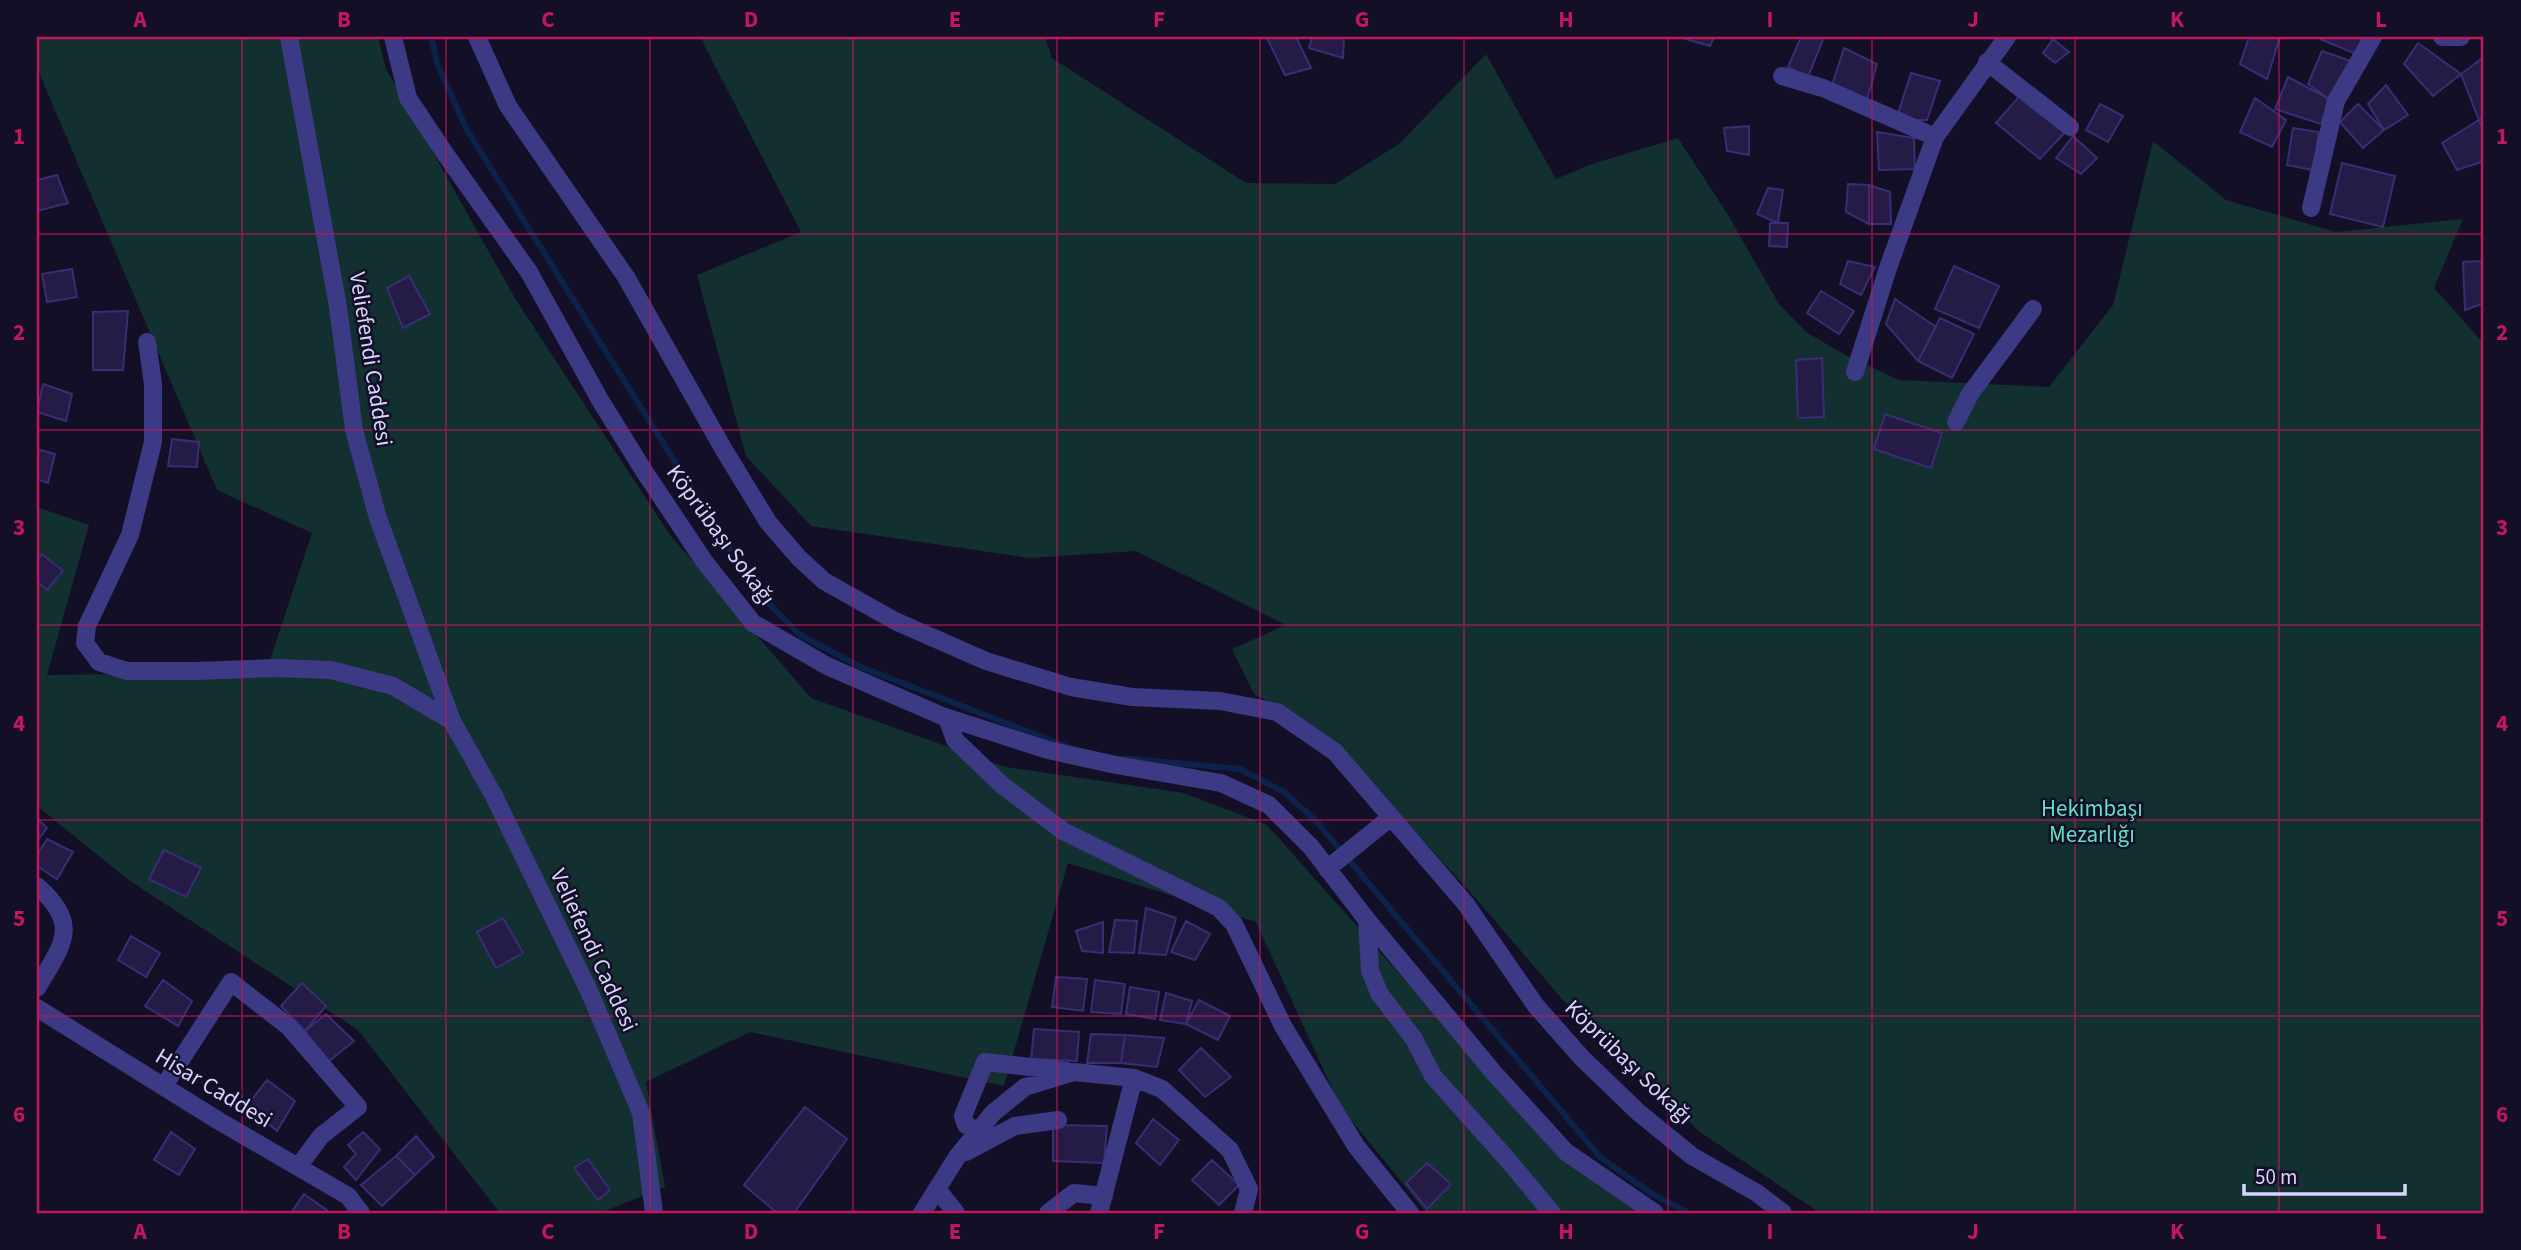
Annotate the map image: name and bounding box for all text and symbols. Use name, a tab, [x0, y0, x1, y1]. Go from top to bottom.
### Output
text: A	[132, 3, 147, 36]
text: B	[337, 3, 351, 36]
text: C	[541, 3, 555, 36]
text: D	[744, 3, 758, 36]
text: E	[949, 3, 961, 36]
text: F	[1153, 3, 1165, 36]
text: G	[1355, 3, 1369, 36]
text: H	[1558, 3, 1574, 36]
text: I	[1767, 3, 1773, 36]
text: J	[1967, 3, 1979, 36]
text: K	[2170, 3, 2185, 36]
text: L	[2375, 3, 2387, 36]
text: 1	[13, 120, 25, 153]
text: 1	[2496, 120, 2508, 153]
street label: Veliefendi Caddesi	[341, 269, 401, 449]
text: 2	[13, 316, 25, 349]
text: 2	[2496, 316, 2508, 349]
street label: Köprübaşı Sokağı	[658, 458, 784, 612]
text: 3	[13, 511, 25, 544]
text: 3	[2496, 511, 2508, 544]
text: 4	[13, 707, 25, 740]
text: 4	[2496, 707, 2508, 740]
park label: Hekimbaşı Mezarlığı	[2041, 792, 2143, 851]
street label: Veliefendi Caddesi	[542, 863, 646, 1037]
text: 5	[13, 902, 25, 935]
text: 5	[2496, 902, 2508, 935]
street label: Köprübaşı Sokağı	[1557, 992, 1701, 1132]
street label: Hisar Caddesi	[149, 1040, 279, 1136]
text: 6	[13, 1098, 25, 1131]
text: 6	[2496, 1098, 2508, 1131]
scale bar	[2244, 1152, 2406, 1196]
text: 50 m	[2255, 1162, 2297, 1192]
text: A	[132, 1215, 147, 1248]
text: B	[337, 1215, 351, 1248]
text: C	[541, 1215, 555, 1248]
text: D	[744, 1215, 758, 1248]
text: E	[949, 1215, 961, 1248]
text: F	[1153, 1215, 1165, 1248]
text: G	[1355, 1215, 1369, 1248]
text: H	[1558, 1215, 1574, 1248]
text: I	[1767, 1215, 1773, 1248]
text: J	[1967, 1215, 1979, 1248]
text: K	[2170, 1215, 2185, 1248]
text: L	[2375, 1215, 2387, 1248]

